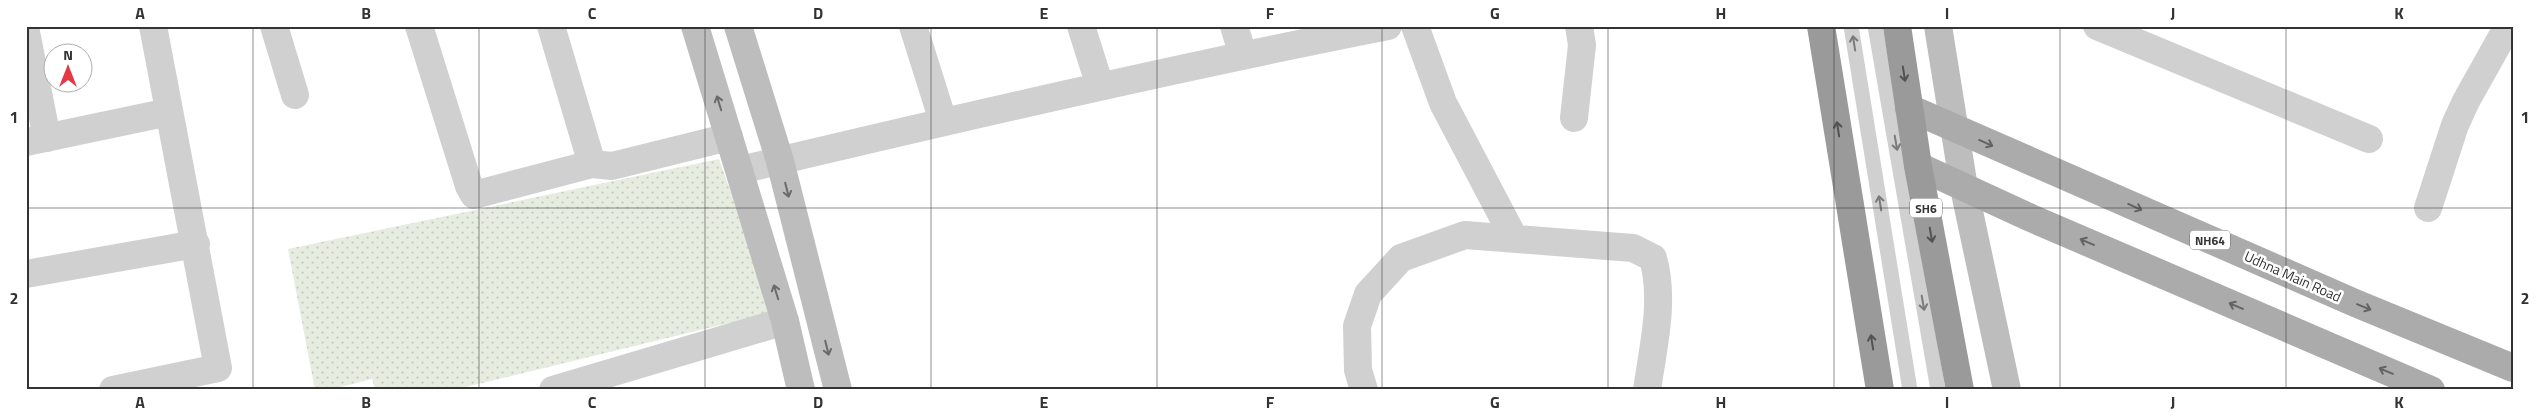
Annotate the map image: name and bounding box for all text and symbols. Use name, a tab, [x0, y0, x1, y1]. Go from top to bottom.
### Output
text: A	[135, 1, 145, 25]
text: B	[361, 1, 371, 25]
text: C	[588, 1, 597, 25]
text: D	[813, 1, 823, 25]
text: E	[1040, 1, 1049, 25]
text: F	[1266, 1, 1275, 25]
text: G	[1490, 1, 1500, 25]
text: H	[1716, 1, 1726, 25]
text: I	[1945, 1, 1949, 25]
text: J	[2171, 1, 2175, 25]
text: K	[2394, 1, 2404, 25]
one-way arrow	[1849, 35, 1859, 51]
north arrow	[42, 42, 92, 92]
text: N	[63, 44, 73, 65]
one-way arrow	[1899, 66, 1909, 82]
one-way arrow	[713, 95, 723, 111]
text: 1	[10, 105, 18, 129]
text: 1	[2521, 105, 2529, 129]
one-way arrow	[1832, 122, 1842, 138]
one-way arrow	[1891, 135, 1901, 151]
one-way arrow	[1978, 138, 1993, 148]
one-way arrow	[783, 182, 792, 198]
one-way arrow	[1875, 196, 1885, 212]
road number: SH6	[1910, 198, 1942, 218]
one-way arrow	[2127, 203, 2142, 213]
one-way arrow	[1927, 226, 1936, 242]
road number: NH64	[2190, 230, 2230, 250]
one-way arrow	[2080, 237, 2095, 247]
street label: Udhna Main Road	[2241, 245, 2345, 307]
one-way arrow	[771, 284, 781, 300]
text: 2	[10, 286, 18, 310]
text: 2	[2521, 286, 2529, 310]
one-way arrow	[1919, 295, 1929, 311]
one-way arrow	[2229, 301, 2244, 310]
one-way arrow	[2356, 303, 2371, 312]
one-way arrow	[1867, 334, 1877, 350]
one-way arrow	[823, 339, 832, 355]
one-way arrow	[2379, 365, 2394, 375]
text: A	[135, 390, 145, 414]
text: B	[361, 390, 371, 414]
text: C	[588, 390, 597, 414]
text: D	[813, 390, 823, 414]
text: E	[1040, 390, 1049, 414]
text: F	[1266, 390, 1275, 414]
text: G	[1490, 390, 1500, 414]
text: H	[1716, 390, 1726, 414]
text: I	[1945, 390, 1949, 414]
text: J	[2171, 390, 2175, 414]
text: K	[2394, 390, 2404, 414]

